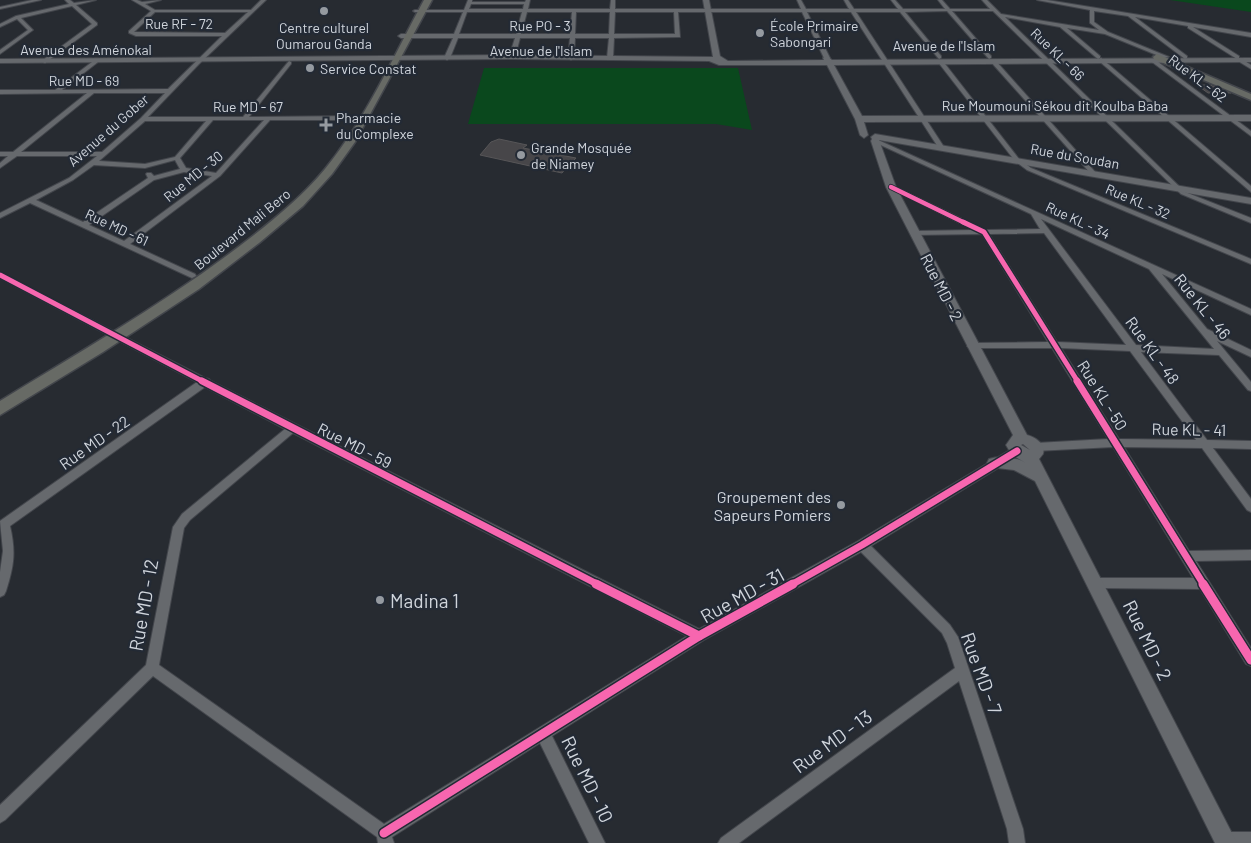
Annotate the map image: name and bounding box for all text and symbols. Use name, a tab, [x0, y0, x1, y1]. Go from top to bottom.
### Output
marker: Centre culturel Oumarou Ganda	[318, 5, 330, 17]
street label: Rue RF - 72	[145, 15, 213, 32]
street label: Rue PO - 3	[509, 17, 571, 34]
place label: École Primaire Sabongari	[770, 17, 859, 50]
place label: Centre culturel Oumarou Ganda	[276, 19, 372, 52]
street label: Rue KL - 66	[1027, 24, 1089, 84]
marker: École Primaire Sabongari	[754, 27, 766, 39]
street label: Avenue de l'Islam	[893, 37, 995, 54]
street label: Avenue des Aménokal	[20, 41, 152, 58]
street label: Avenue de l'Islam	[490, 42, 592, 59]
street label: Rue KL - 62	[1165, 51, 1231, 105]
place label: Service Constat	[320, 60, 417, 77]
marker: Service Constat	[304, 62, 316, 74]
street label: Rue MD - 69	[49, 72, 119, 89]
street label: Avenue du Gober	[64, 90, 152, 170]
street label: Rue Moumouni Sékou dit Koulba Baba	[942, 97, 1168, 114]
street label: Rue MD - 67	[213, 98, 283, 115]
place label: Pharmacie du Complexe	[336, 109, 414, 142]
marker: Pharmacie du Complexe	[320, 119, 332, 131]
place label: Grande Mosquée de Niamey	[531, 139, 632, 172]
street label: Rue du Soudan	[1029, 140, 1121, 172]
street label: Rue MD - 30	[160, 147, 226, 205]
marker: Grande Mosquée de Niamey	[515, 149, 527, 161]
street label: Rue KL - 32	[1103, 180, 1173, 222]
street label: Boulevard Mali Bero	[190, 185, 294, 273]
street label: Rue KL - 34	[1043, 198, 1113, 242]
street label: Rue MD - 61	[83, 205, 151, 249]
street label: Rue MD - 2	[917, 250, 967, 324]
street label: Rue KL - 46	[1171, 269, 1235, 343]
street label: Rue KL - 48	[1122, 313, 1184, 387]
street label: Rue KL - 50	[1074, 356, 1132, 434]
street label: Rue MD - 22	[55, 411, 133, 473]
street label: Rue MD - 59	[315, 418, 395, 472]
street label: Rue KL - 41	[1152, 419, 1226, 439]
place label: Groupement des Sapeurs Pomiers	[714, 487, 831, 524]
marker: Groupement des Sapeurs Pomiers	[835, 499, 847, 511]
street label: Rue MD - 12	[124, 557, 162, 653]
street label: Rue MD - 31	[696, 563, 788, 627]
place label: Madina 1	[390, 589, 459, 612]
marker: Madina 1	[374, 594, 386, 606]
street label: Rue MD - 2	[1119, 596, 1177, 684]
street label: Rue MD - 7	[957, 629, 1007, 717]
street label: Rue MD - 13	[788, 704, 876, 778]
street label: Rue MD - 10	[557, 732, 619, 826]

